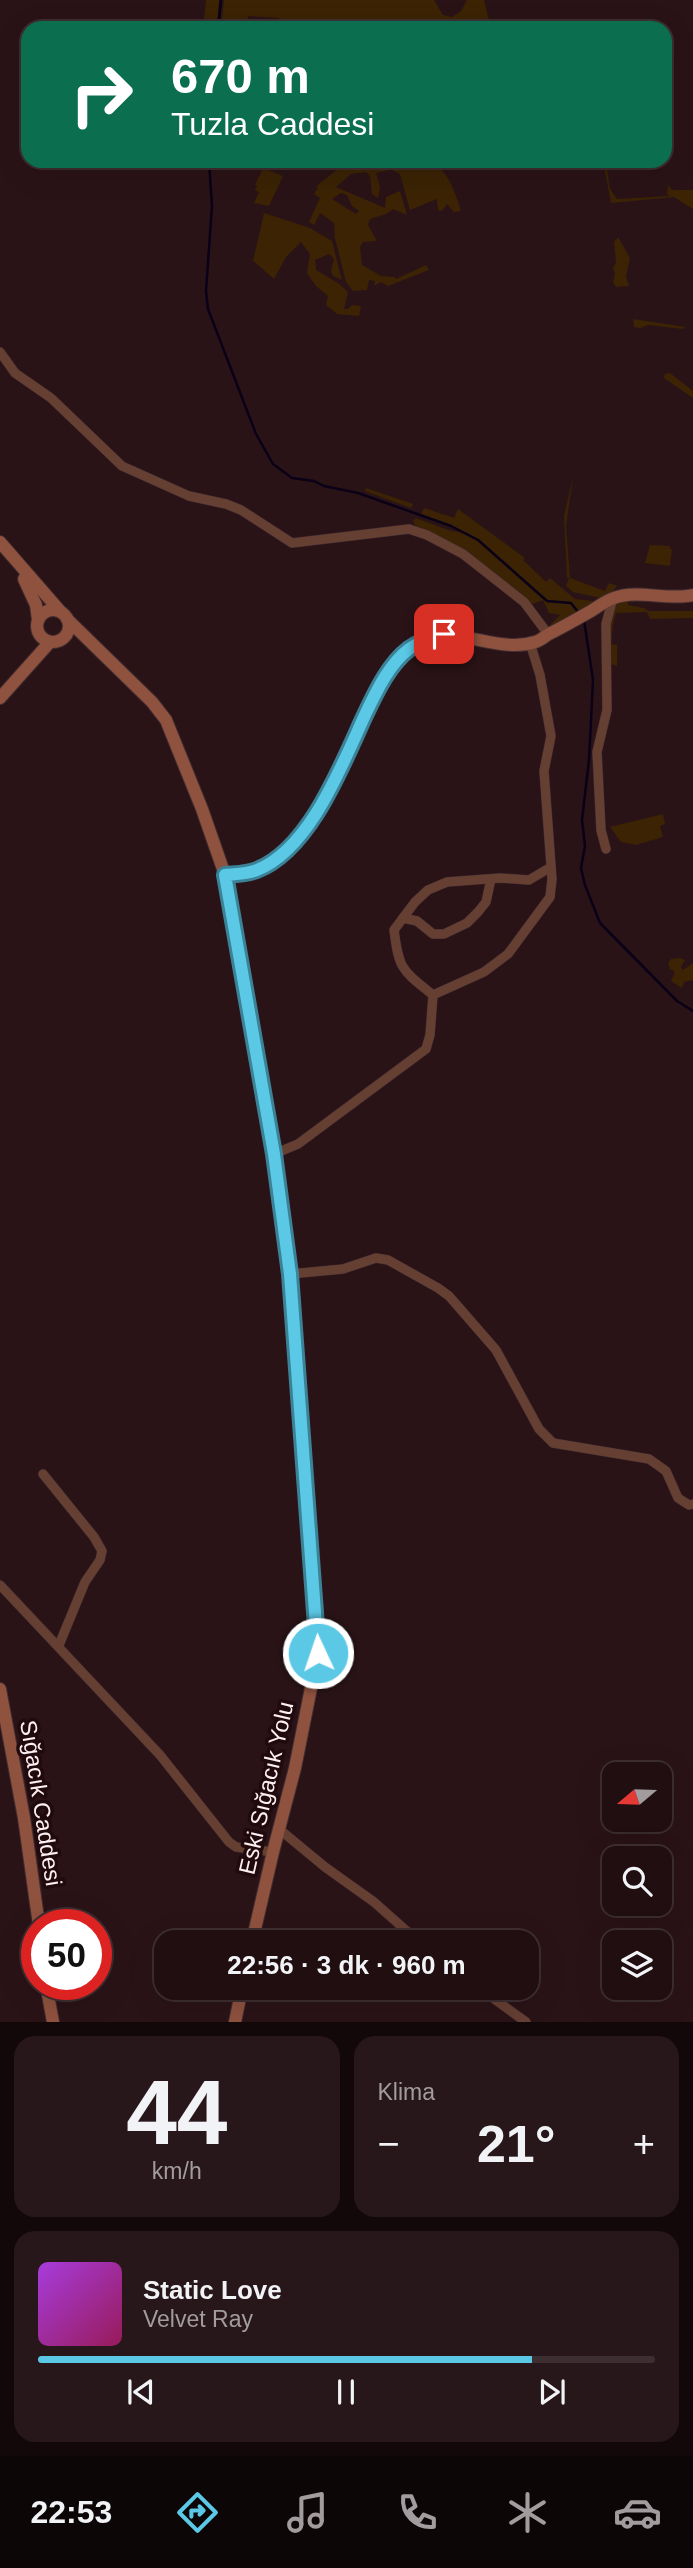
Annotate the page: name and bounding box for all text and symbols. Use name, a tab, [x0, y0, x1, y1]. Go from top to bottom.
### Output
icon: right	[56, 49, 147, 140]
text: 670 m	[171, 49, 310, 103]
text: Tuzla Caddesi	[171, 106, 374, 142]
pin	[414, 604, 474, 664]
icon: arrive	[425, 615, 463, 653]
position arrow	[281, 1616, 355, 1690]
street label: Eski Sığacık Yolu	[233, 1699, 299, 1877]
street label: Sığacık Caddesi	[15, 1718, 67, 1888]
north arrow	[602, 1762, 672, 1832]
map controls	[602, 1762, 672, 2000]
button: search	[602, 1846, 672, 1916]
speed limit sign: 50	[21, 1909, 112, 2000]
button: layers	[602, 1930, 672, 2000]
text: 22:56 · 3 dk · 960 m	[227, 1950, 466, 1980]
text: 44	[126, 2062, 227, 2163]
text: Klima	[378, 2079, 435, 2105]
text: 21°	[477, 2115, 556, 2173]
text: −	[378, 2123, 400, 2165]
text: +	[633, 2123, 655, 2165]
text: km/h	[152, 2158, 202, 2184]
text: Static Love	[143, 2275, 282, 2305]
text: Velvet Ray	[143, 2306, 253, 2332]
icon: previous	[122, 2373, 160, 2411]
icon: pause	[327, 2373, 365, 2411]
icon: next	[533, 2373, 571, 2411]
icon: directions	[173, 2488, 222, 2537]
icon: music	[283, 2488, 332, 2537]
icon: phone	[393, 2488, 442, 2537]
icon: climate	[503, 2488, 552, 2537]
icon: car	[613, 2488, 662, 2537]
text: 22:53	[31, 2494, 112, 2530]

